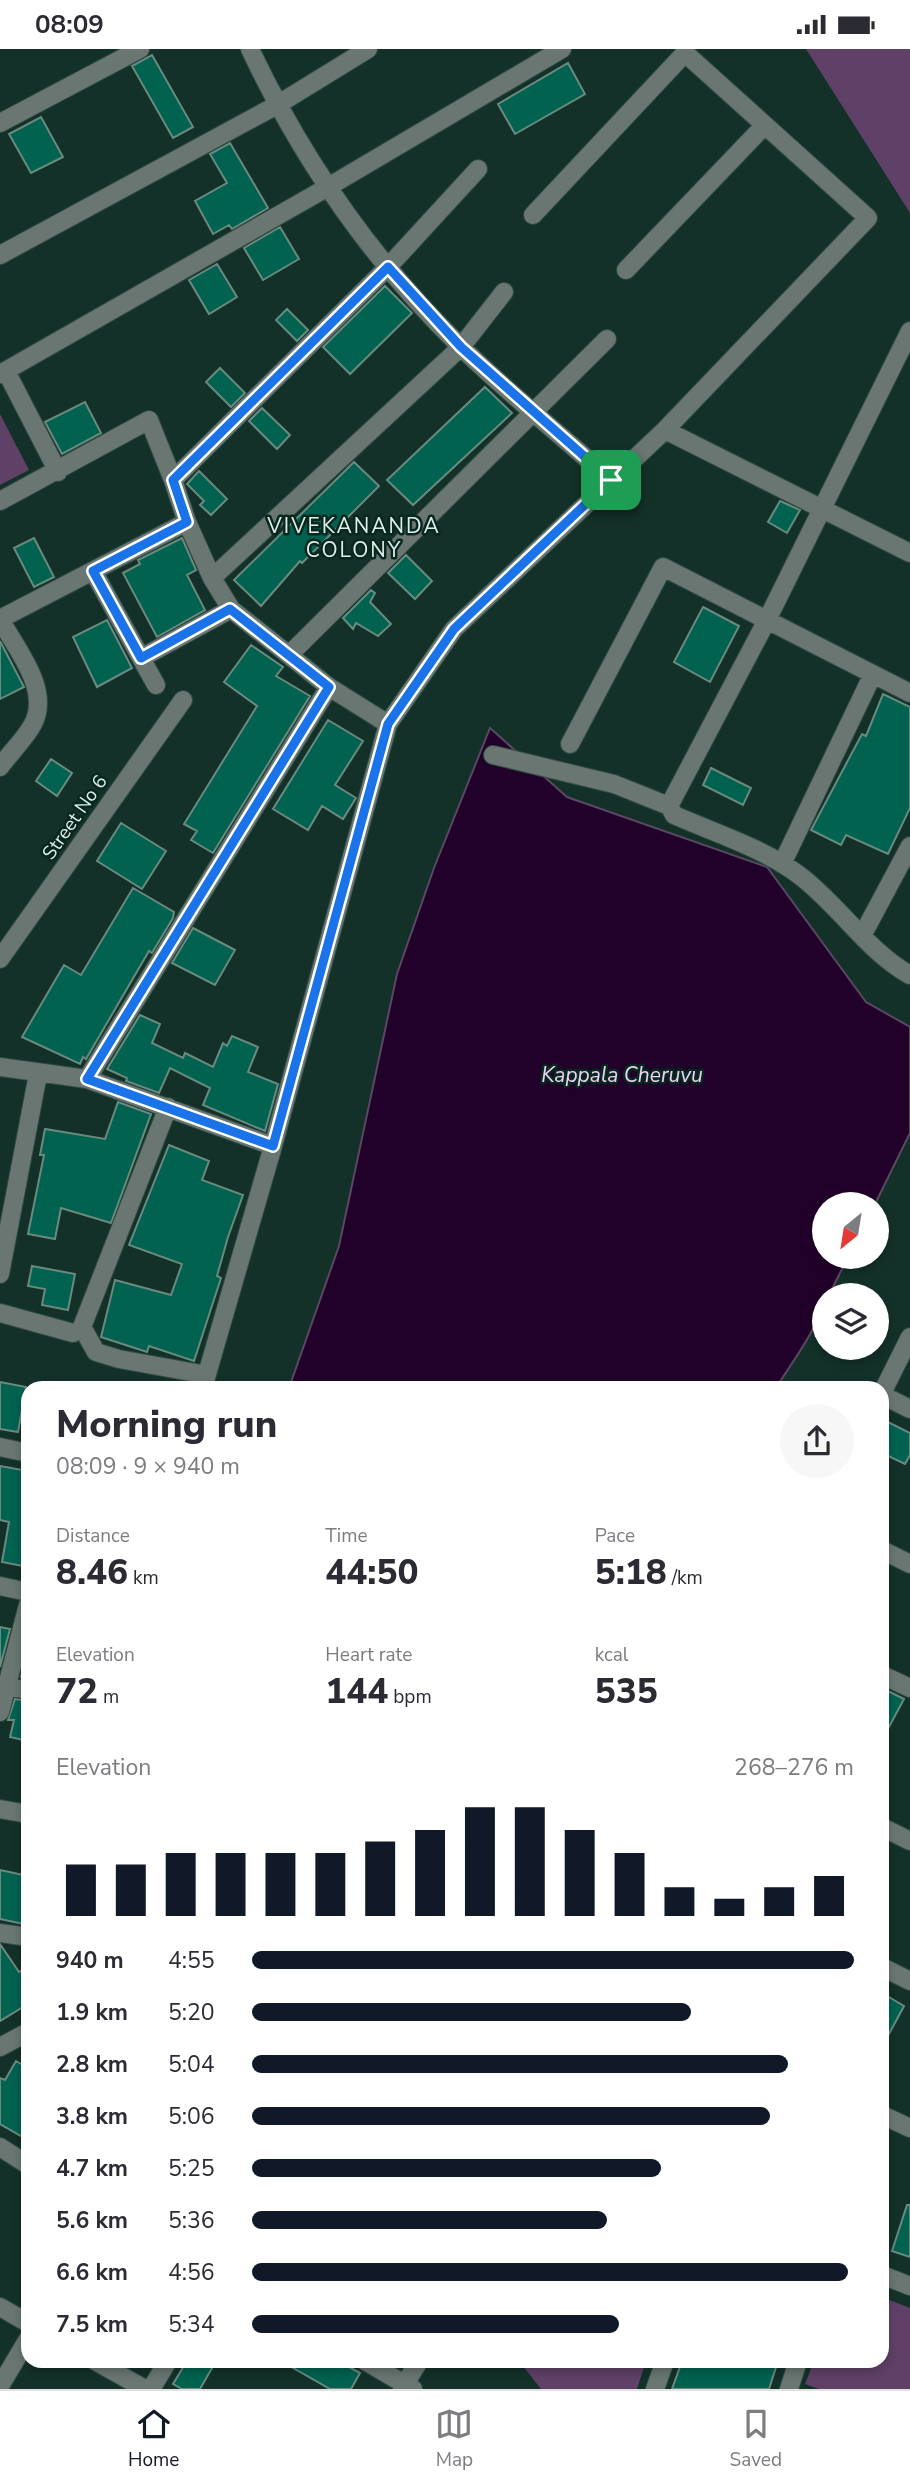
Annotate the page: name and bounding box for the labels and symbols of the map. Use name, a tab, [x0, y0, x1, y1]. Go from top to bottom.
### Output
pin	[581, 450, 641, 510]
district label: VIVEKANANDA COLONY	[266, 512, 441, 564]
street label: Street No 6	[36, 770, 113, 865]
water label: Kappala Cheruvu	[541, 1061, 703, 1089]
north arrow	[812, 1192, 889, 1269]

